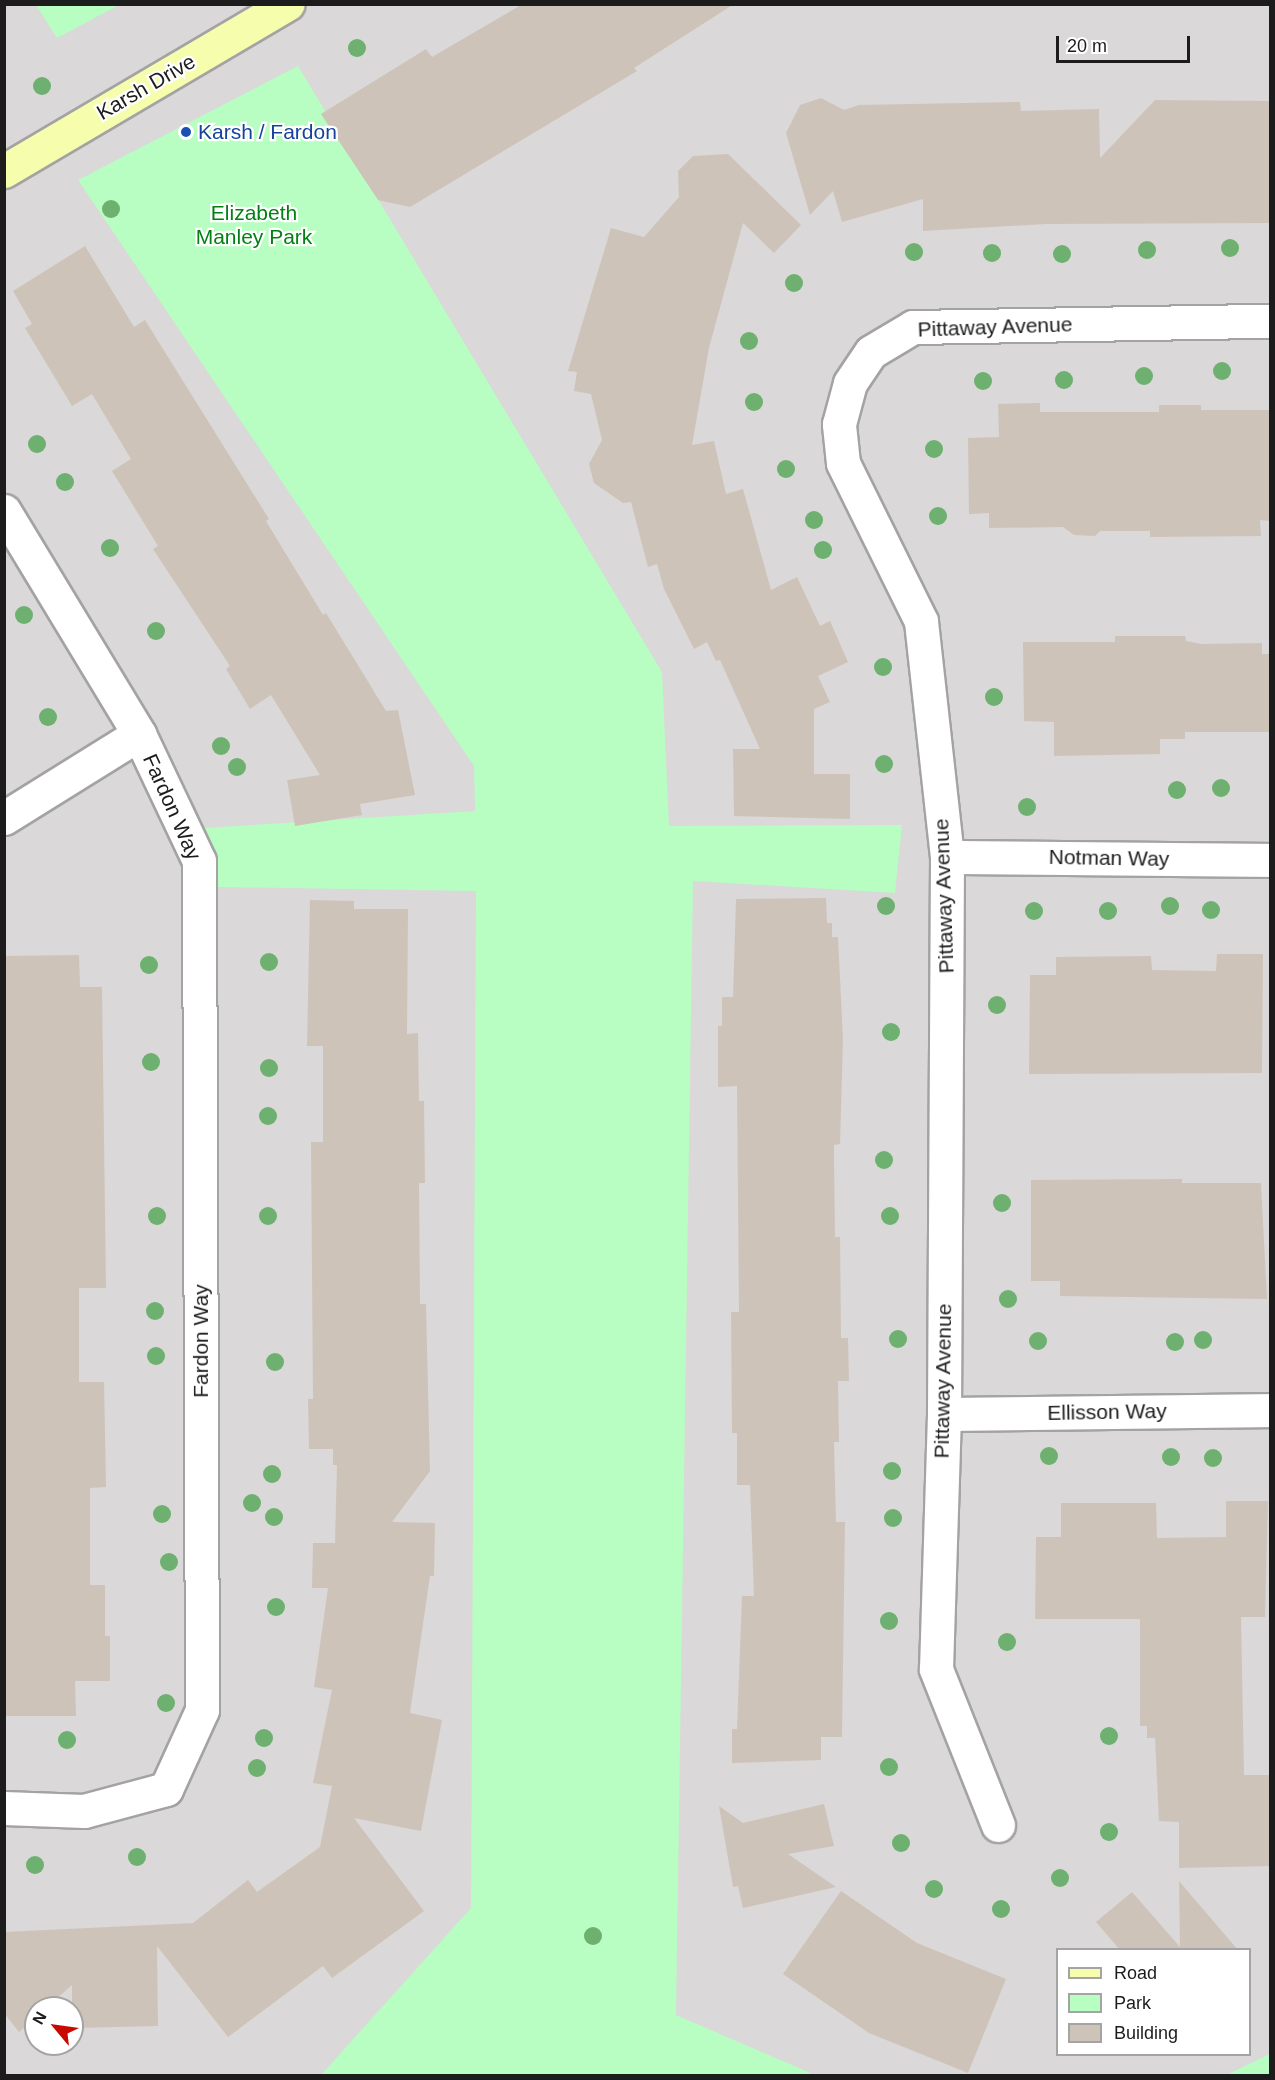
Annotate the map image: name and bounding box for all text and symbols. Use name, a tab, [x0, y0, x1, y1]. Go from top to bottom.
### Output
scale bar	[1059, 24, 1192, 62]
text: 20 m	[1067, 36, 1107, 56]
street label: Karsh Drive	[92, 49, 200, 125]
place label: Karsh / Fardon	[198, 119, 337, 145]
marker: Karsh / Fardon	[179, 125, 193, 139]
park label: Elizabeth Manley Park	[196, 200, 312, 250]
street label: Pittaway Avenue	[917, 312, 1073, 342]
street label: Fardon Way	[137, 750, 207, 864]
street label: Pittaway Avenue	[929, 818, 959, 974]
street label: Notman Way	[1048, 844, 1170, 872]
street label: Fardon Way	[188, 1284, 214, 1398]
street label: Pittaway Avenue	[929, 1303, 957, 1459]
street label: Ellisson Way	[1047, 1398, 1167, 1426]
legend	[1056, 1948, 1251, 2056]
text: Road	[1114, 1963, 1157, 1983]
text: Park	[1114, 1993, 1151, 2013]
north arrow	[24, 1996, 84, 2056]
text: N	[29, 2009, 50, 2027]
text: Building	[1114, 2023, 1178, 2043]

